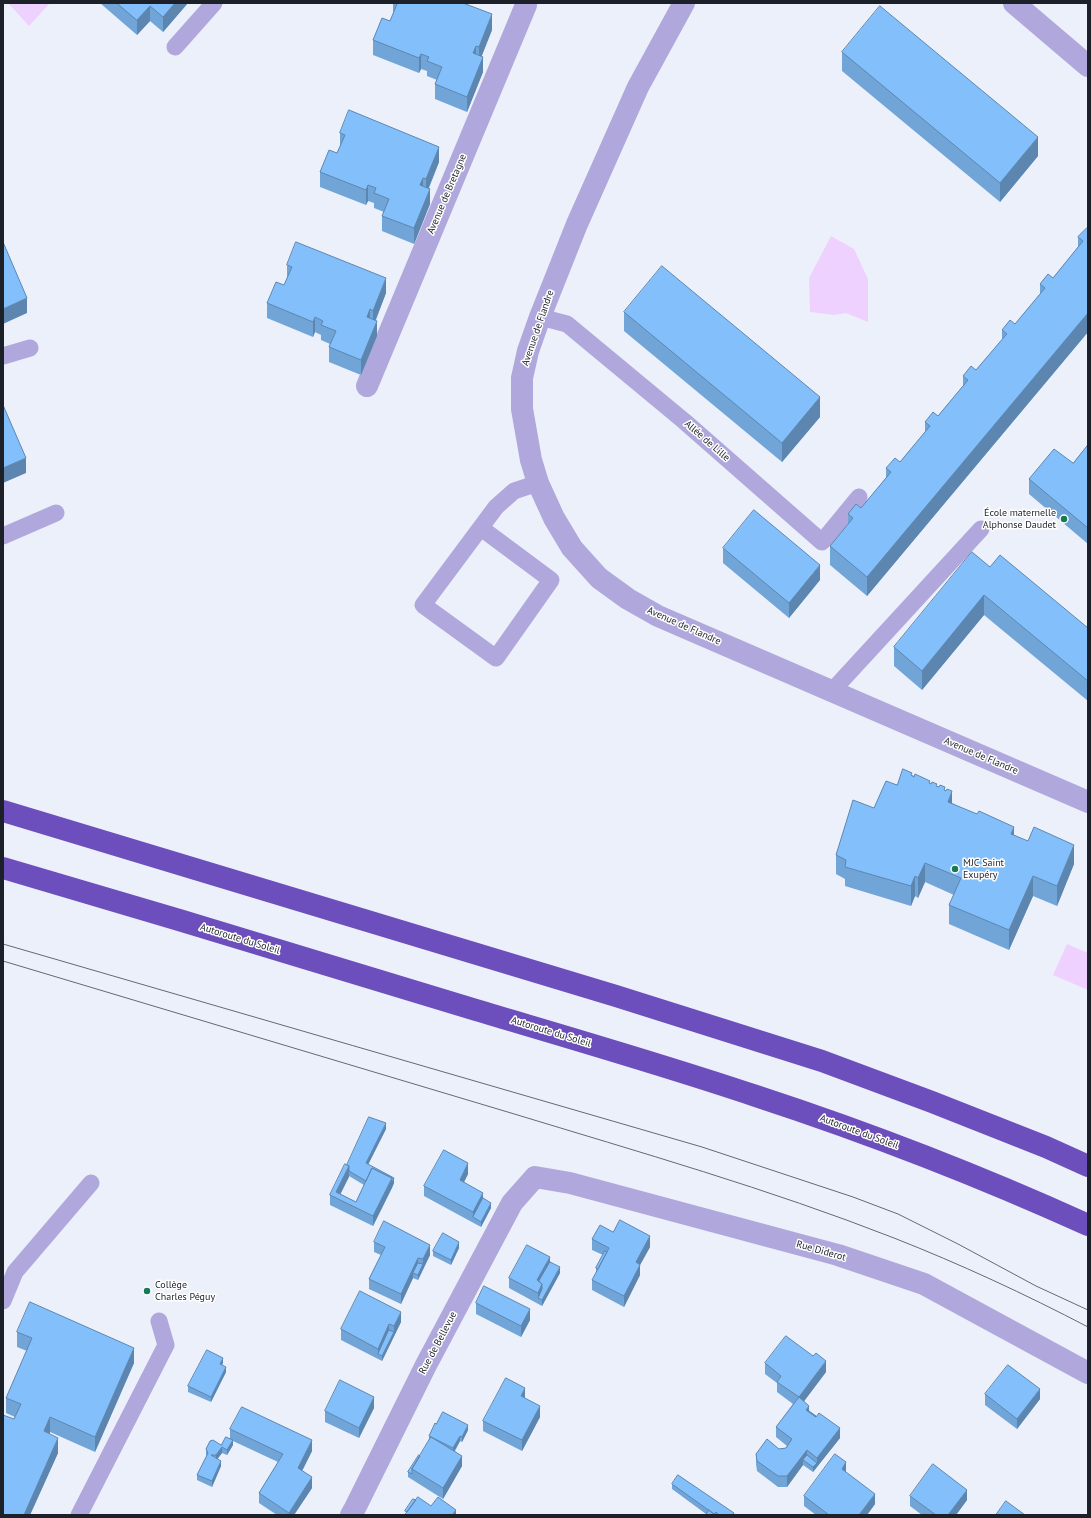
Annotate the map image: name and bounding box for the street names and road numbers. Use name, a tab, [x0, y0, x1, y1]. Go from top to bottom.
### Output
street label: Avenue de Bretagne	[425, 152, 469, 236]
street label: Avenue de Flandre	[519, 289, 557, 367]
street label: Allée de Lille	[682, 418, 732, 464]
street label: Avenue de Flandre	[645, 604, 723, 648]
street label: Avenue de Flandre	[942, 735, 1020, 777]
street label: Autoroute du Soleil	[199, 921, 281, 957]
street label: Autoroute du Soleil	[510, 1014, 592, 1050]
street label: Autoroute du Soleil	[818, 1112, 900, 1152]
street label: Rue Diderot	[795, 1238, 847, 1264]
street label: Rue de Bellevue	[416, 1310, 460, 1376]

